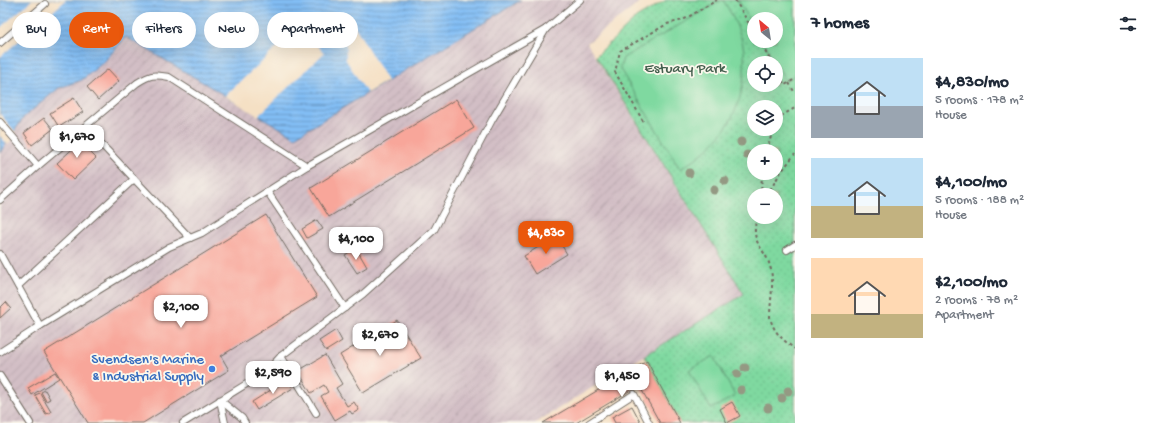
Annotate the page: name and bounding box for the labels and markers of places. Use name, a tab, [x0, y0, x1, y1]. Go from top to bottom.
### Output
pin: $1,670	[44, 125, 110, 159]
pin: $4,830	[513, 221, 579, 255]
pin: $4,100	[323, 227, 389, 261]
pin: $2,100	[148, 295, 214, 329]
pin: $2,670	[347, 323, 413, 357]
place label: Svendsen's Marine & Industrial Supply	[91, 351, 205, 386]
pin: $2,590	[240, 361, 306, 395]
marker: Svendsen's Marine & Industrial Supply	[207, 364, 217, 374]
pin: $1,450	[589, 364, 655, 398]

